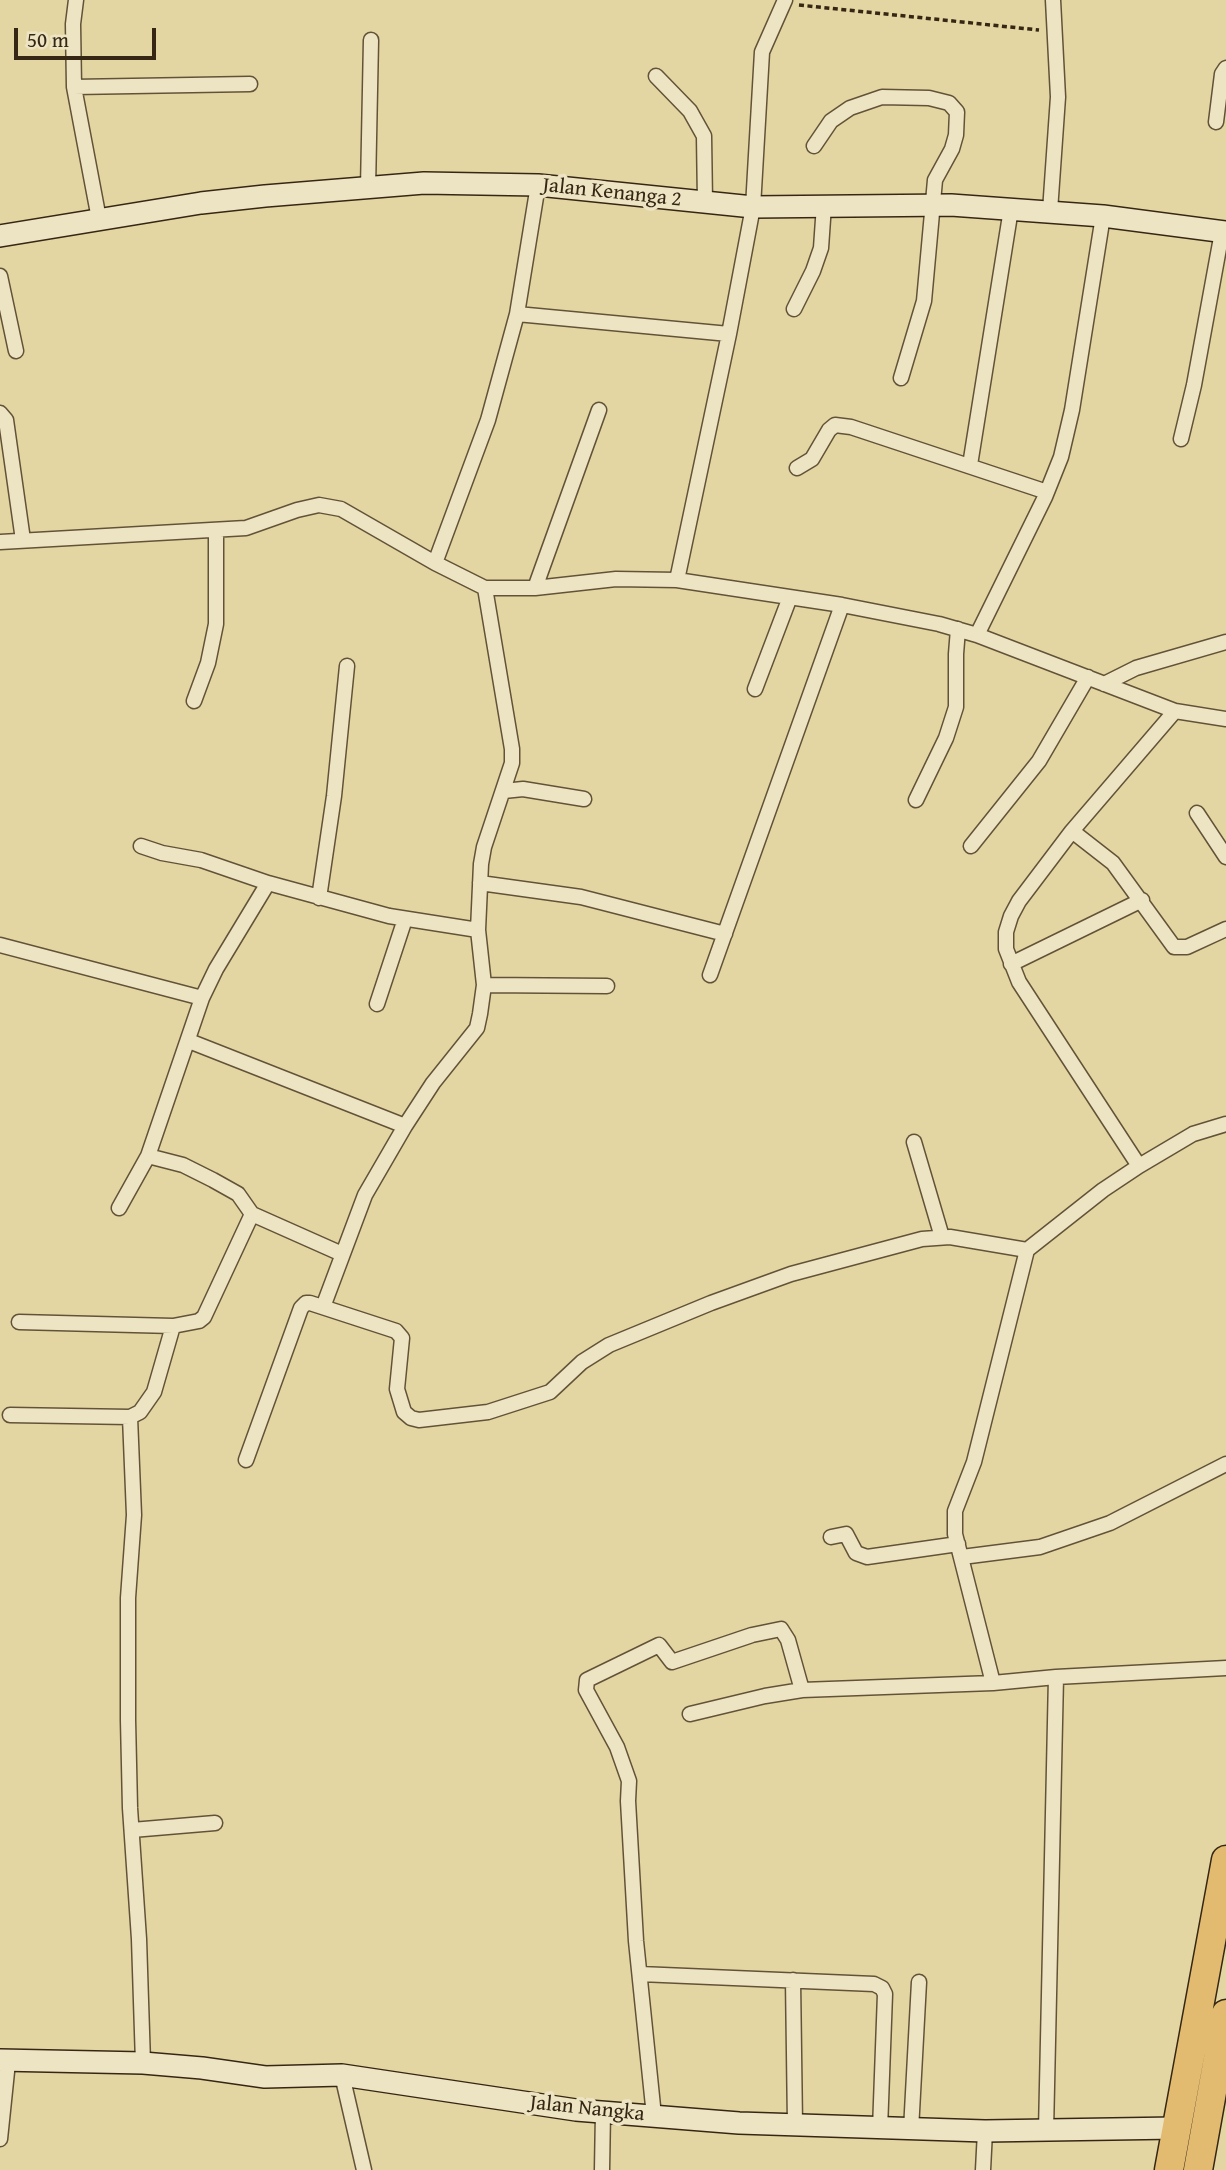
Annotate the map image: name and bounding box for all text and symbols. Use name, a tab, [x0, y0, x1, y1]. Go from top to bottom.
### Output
scale bar	[18, 14, 159, 58]
text: 50 m	[27, 24, 69, 55]
street label: Jalan Kenanga 2	[541, 173, 683, 213]
street label: Jalan Nangka	[528, 2090, 646, 2128]

